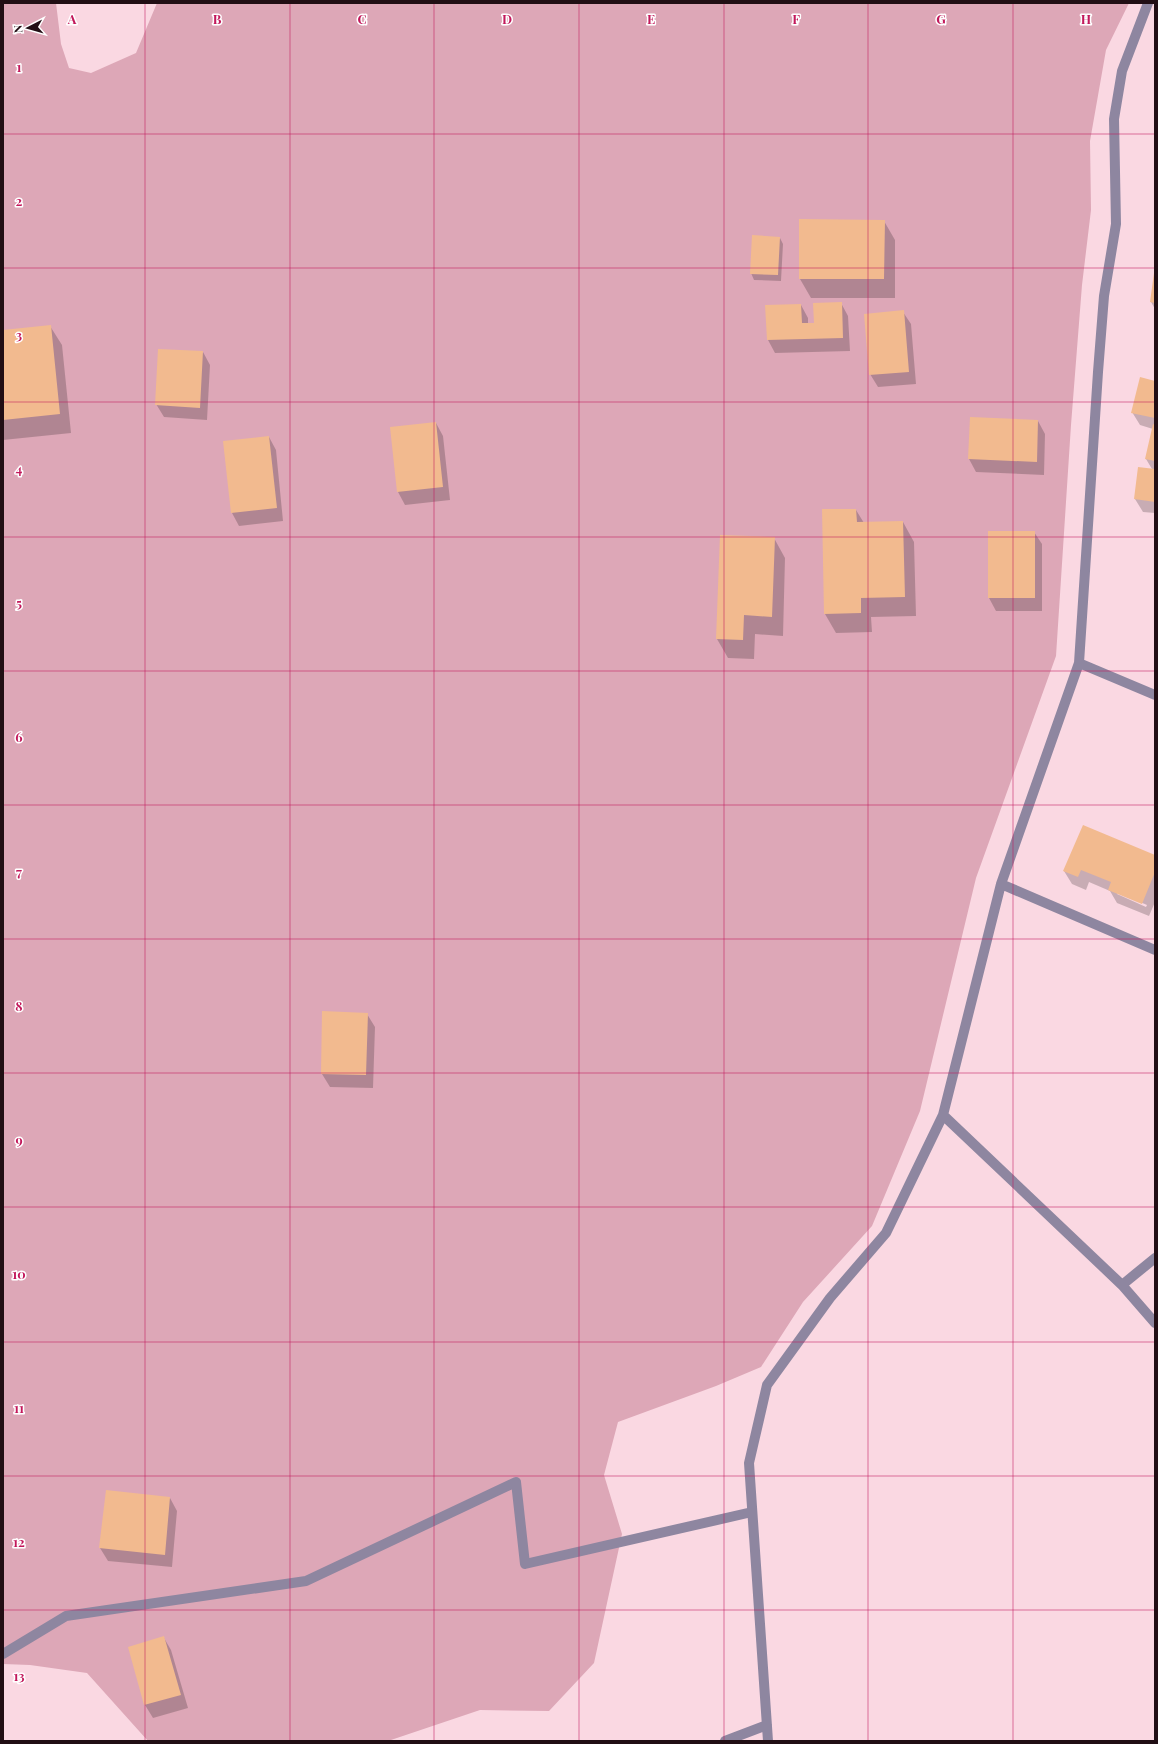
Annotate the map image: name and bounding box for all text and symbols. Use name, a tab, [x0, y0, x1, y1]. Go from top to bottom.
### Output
north arrow	[8, 8, 48, 48]
text: A	[67, 10, 77, 27]
text: B	[213, 10, 222, 27]
text: C	[357, 10, 367, 27]
text: D	[502, 10, 512, 27]
text: E	[647, 10, 655, 27]
text: F	[792, 10, 800, 27]
text: G	[936, 10, 946, 27]
text: H	[1081, 10, 1091, 27]
text: N	[10, 24, 25, 34]
text: 1	[17, 58, 22, 75]
text: 2	[16, 192, 23, 209]
text: 3	[16, 326, 22, 343]
text: 4	[16, 460, 23, 477]
text: 5	[16, 594, 22, 611]
text: 6	[15, 728, 23, 745]
text: 7	[16, 863, 22, 880]
text: 8	[15, 997, 23, 1014]
text: 9	[15, 1131, 23, 1148]
text: 10	[12, 1265, 26, 1282]
text: 11	[14, 1399, 24, 1416]
text: 12	[13, 1533, 25, 1550]
text: 13	[13, 1667, 25, 1684]

